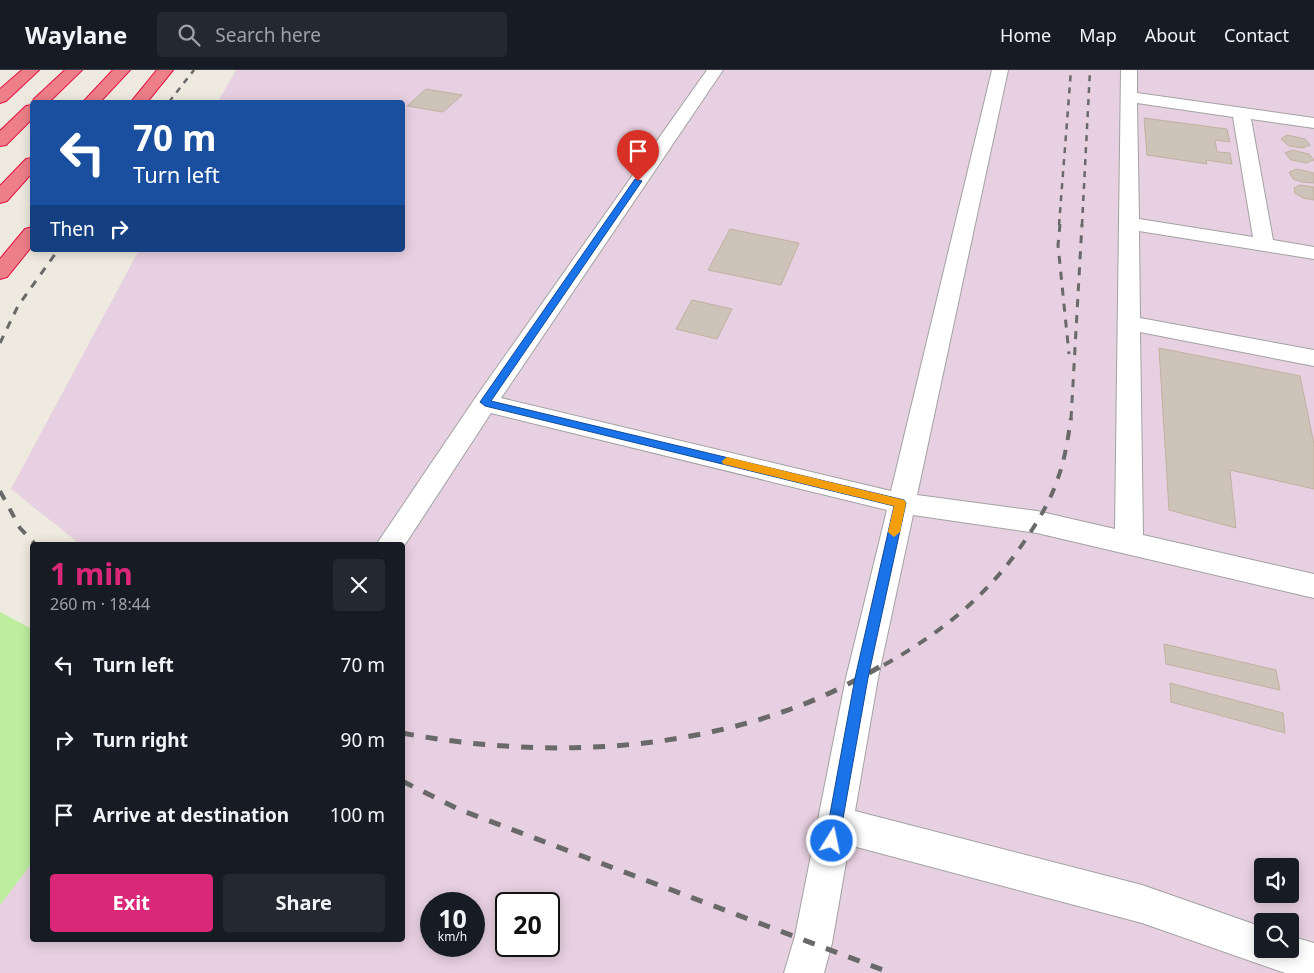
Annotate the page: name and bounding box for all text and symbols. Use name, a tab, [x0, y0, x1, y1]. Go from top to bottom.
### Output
search box	[157, 12, 507, 57]
text: Waylane	[25, 18, 127, 51]
icon: search	[175, 21, 203, 49]
text: Search here	[215, 22, 321, 48]
text: Home	[1000, 23, 1051, 47]
text: Map	[1079, 23, 1117, 47]
text: About	[1145, 23, 1196, 47]
text: Contact	[1224, 23, 1289, 47]
text: 70 m	[133, 114, 216, 161]
icon: left	[50, 120, 115, 185]
pin	[617, 130, 659, 181]
icon: arrive	[624, 137, 652, 165]
text: Turn left	[133, 159, 220, 189]
icon: right	[105, 215, 133, 243]
text: Then	[50, 216, 95, 242]
text: 1 min	[50, 553, 133, 594]
button: close	[333, 559, 385, 611]
text: 260 m · 18:44	[50, 593, 150, 615]
icon: left	[50, 651, 78, 679]
text: Turn left	[93, 652, 174, 678]
text: 70 m	[341, 652, 385, 678]
icon: right	[50, 726, 78, 754]
text: Turn right	[93, 727, 188, 753]
text: 90 m	[341, 727, 385, 753]
icon: arrive	[50, 801, 78, 829]
text: Arrive at destination	[93, 802, 289, 828]
text: 100 m	[330, 802, 385, 828]
position arrow	[805, 814, 857, 866]
map controls	[1254, 858, 1299, 958]
button: sound	[1254, 858, 1299, 903]
button: Exit	[50, 874, 213, 932]
button: Share	[223, 874, 385, 932]
speed limit sign: 20	[495, 892, 560, 957]
text: 10	[438, 901, 467, 935]
button: search	[1254, 913, 1299, 958]
text: km/h	[438, 928, 467, 945]

